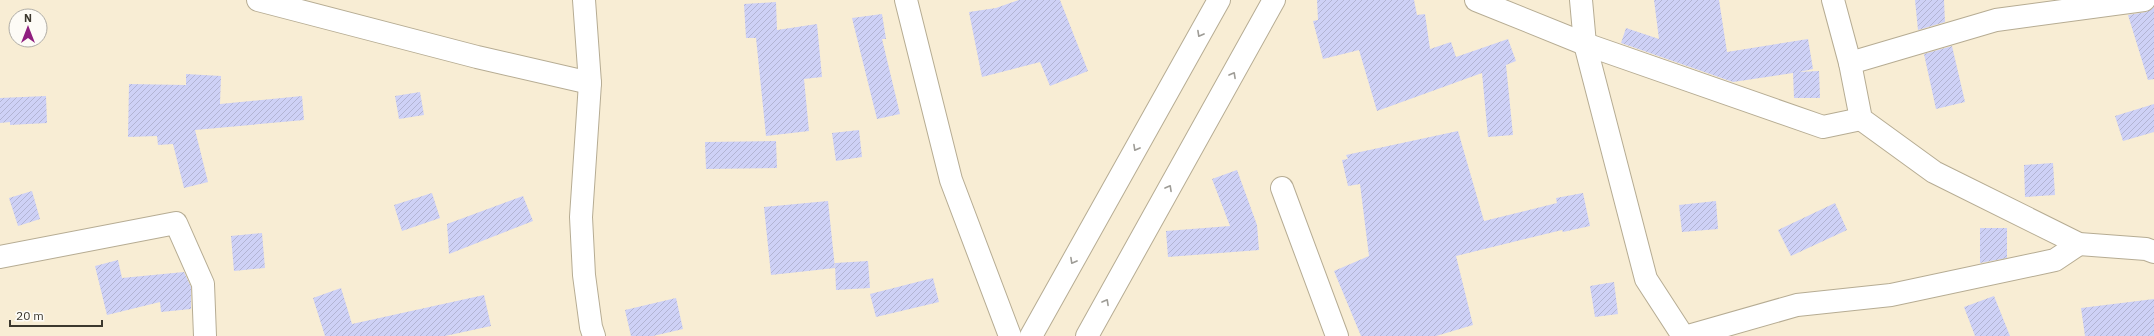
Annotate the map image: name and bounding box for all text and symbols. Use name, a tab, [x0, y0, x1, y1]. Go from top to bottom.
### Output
north arrow	[8, 8, 48, 48]
text: N	[24, 11, 32, 25]
one-way arrow	[1197, 30, 1204, 37]
one-way arrow	[1228, 71, 1235, 79]
one-way arrow	[1134, 144, 1141, 151]
one-way arrow	[1165, 185, 1172, 192]
one-way arrow	[1070, 257, 1078, 264]
one-way arrow	[1102, 299, 1109, 306]
scale bar	[10, 302, 102, 328]
text: 20 m	[16, 308, 44, 323]

